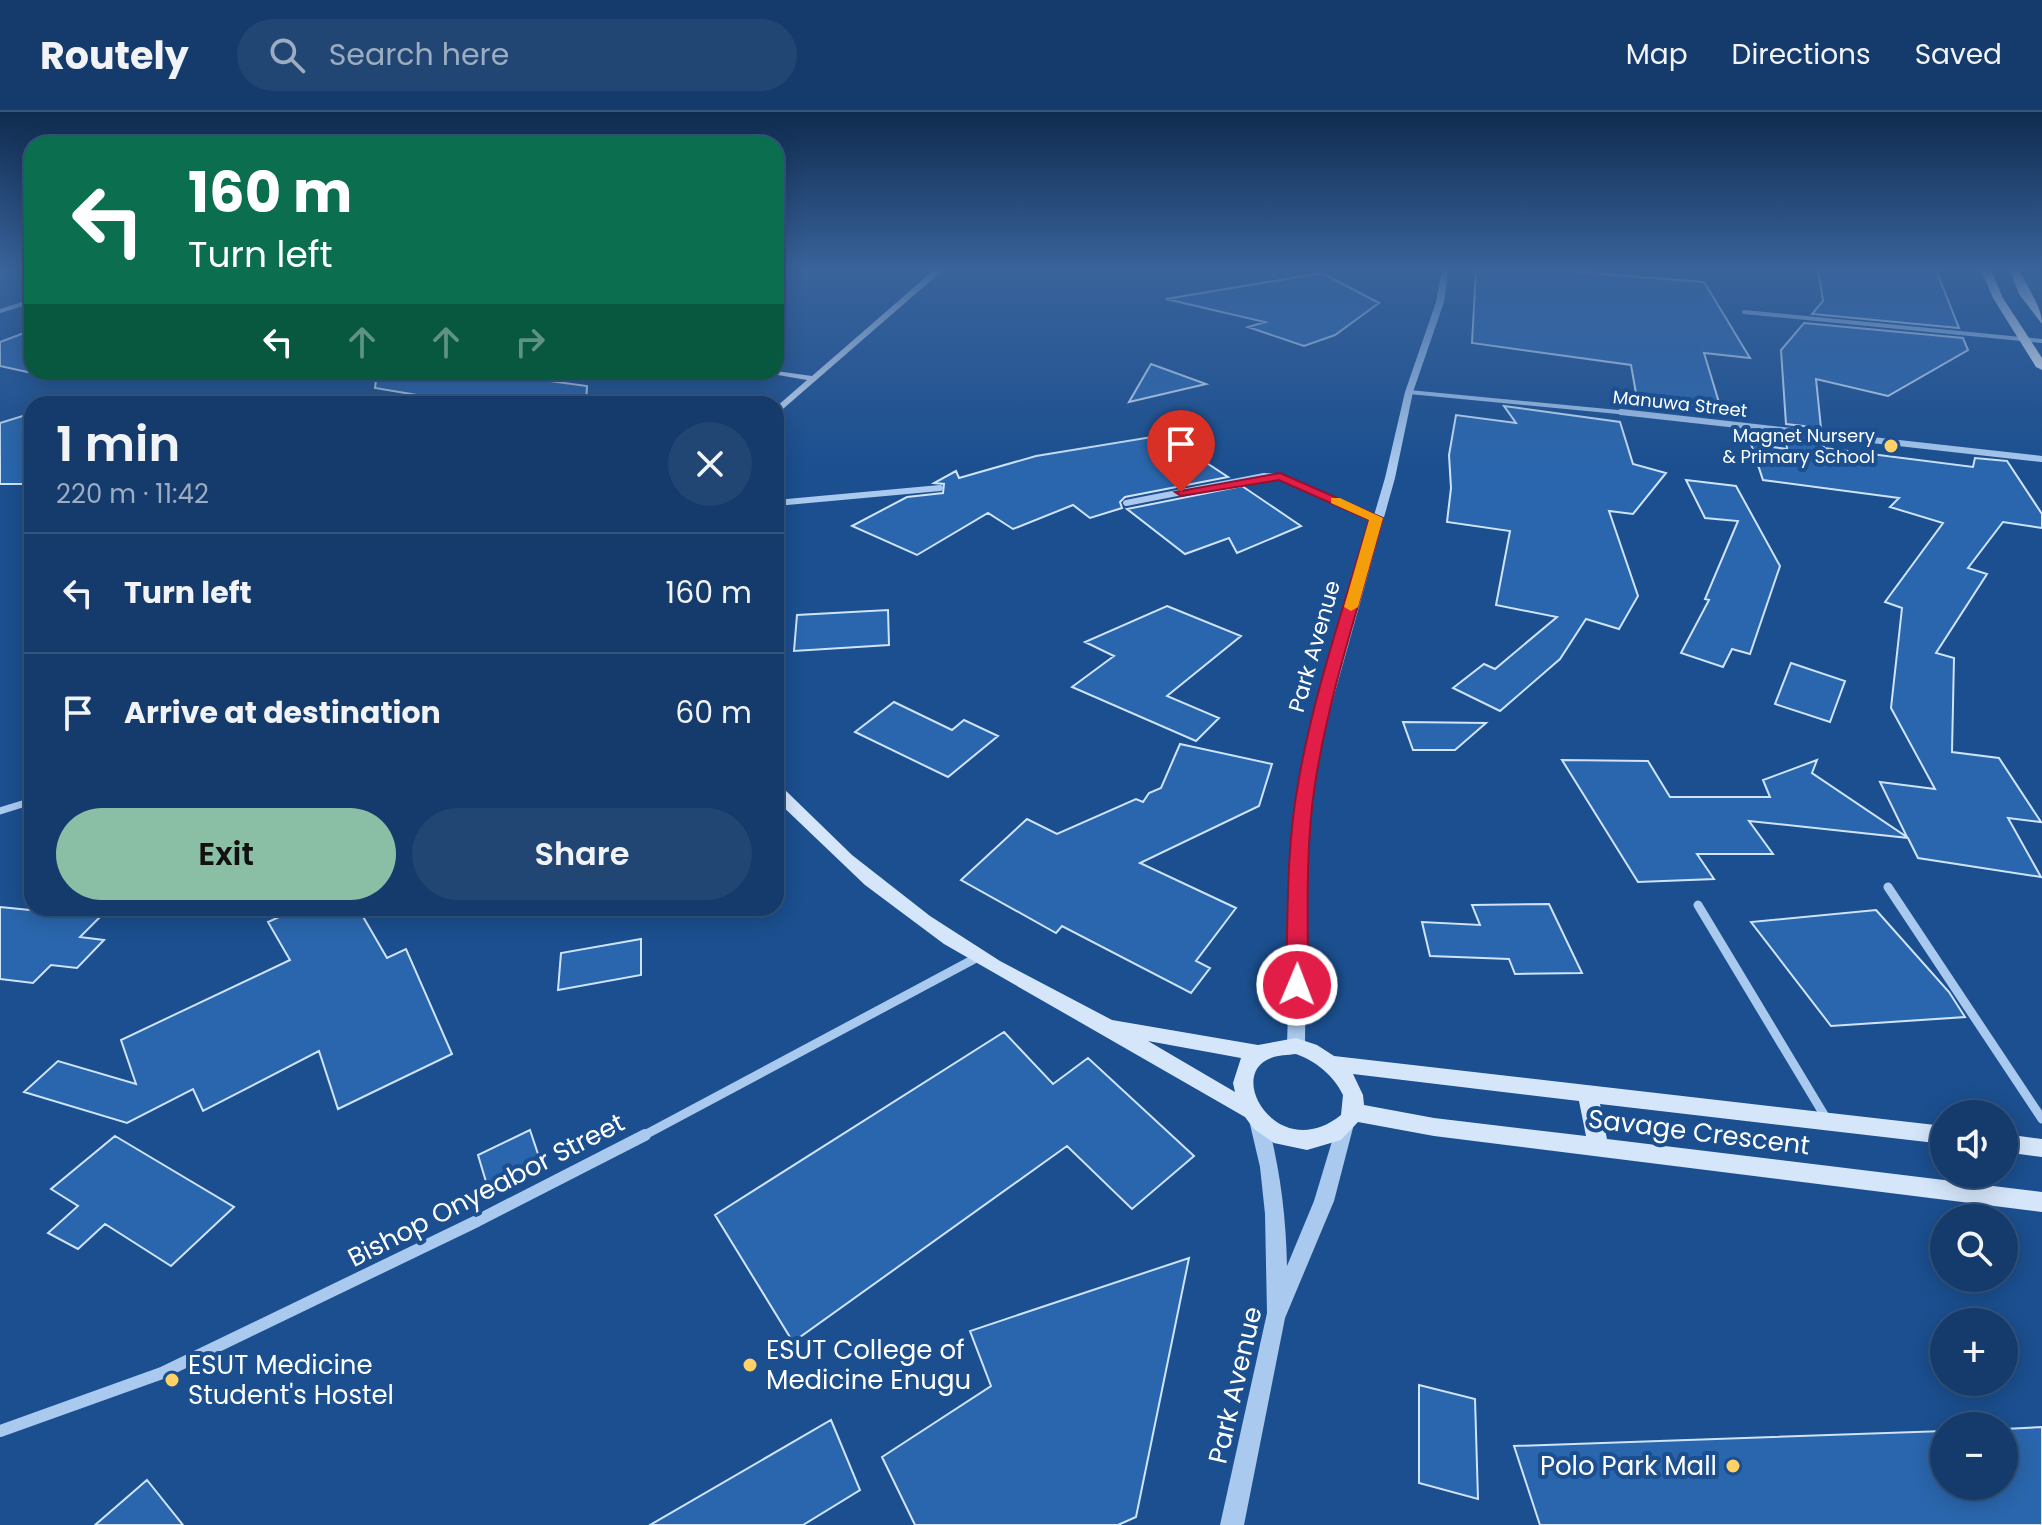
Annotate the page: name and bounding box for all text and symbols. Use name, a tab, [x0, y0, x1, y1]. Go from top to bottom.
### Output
search box	[237, 19, 797, 91]
text: Routely	[40, 29, 189, 82]
icon: search	[265, 33, 309, 77]
text: Search here	[329, 33, 509, 76]
text: Map	[1626, 35, 1688, 74]
text: Directions	[1732, 35, 1871, 74]
text: Saved	[1915, 35, 2002, 74]
text: 160 m	[188, 153, 352, 232]
icon: left	[56, 168, 160, 272]
text: Turn left	[188, 229, 333, 280]
icon: left	[256, 320, 300, 364]
icon: ahead	[340, 320, 384, 364]
icon: ahead	[424, 320, 468, 364]
icon: right	[508, 320, 552, 364]
street label: Manuwa Street	[1612, 384, 1749, 423]
pin	[1147, 410, 1215, 492]
text: 1 min	[56, 411, 180, 478]
button: close	[668, 422, 752, 506]
icon: arrive	[1159, 422, 1203, 466]
place label: Magnet Nursery & Primary School	[1722, 423, 1875, 469]
marker: Magnet Nursery & Primary School	[1882, 437, 1900, 455]
text: 220 m · 11:42	[56, 476, 209, 512]
icon: left	[56, 571, 100, 615]
text: Turn left	[124, 571, 252, 614]
text: 160 m	[666, 571, 752, 614]
street label: Park Avenue	[1281, 577, 1348, 716]
icon: arrive	[56, 691, 100, 735]
text: Arrive at destination	[124, 691, 441, 734]
text: 60 m	[675, 691, 752, 734]
button: Exit	[56, 808, 396, 900]
button: Share	[412, 808, 752, 900]
position arrow	[1255, 943, 1339, 1027]
map controls	[1930, 1100, 2018, 1500]
button: sound	[1930, 1100, 2018, 1188]
street label: Savage Crescent	[1586, 1101, 1812, 1163]
street label: Bishop Onyeabor Street	[341, 1104, 631, 1276]
button: search	[1930, 1204, 2018, 1292]
street label: Park Avenue	[1199, 1303, 1271, 1467]
button: +	[1930, 1308, 2018, 1396]
place label: ESUT College of Medicine Enugu	[766, 1332, 971, 1398]
place label: ESUT Medicine Student's Hostel	[188, 1347, 394, 1413]
marker: ESUT College of Medicine Enugu	[741, 1356, 759, 1374]
marker: ESUT Medicine Student's Hostel	[163, 1371, 181, 1389]
button: −	[1930, 1412, 2018, 1500]
place label: Polo Park Mall	[1540, 1448, 1717, 1484]
marker: Polo Park Mall	[1724, 1457, 1742, 1475]

